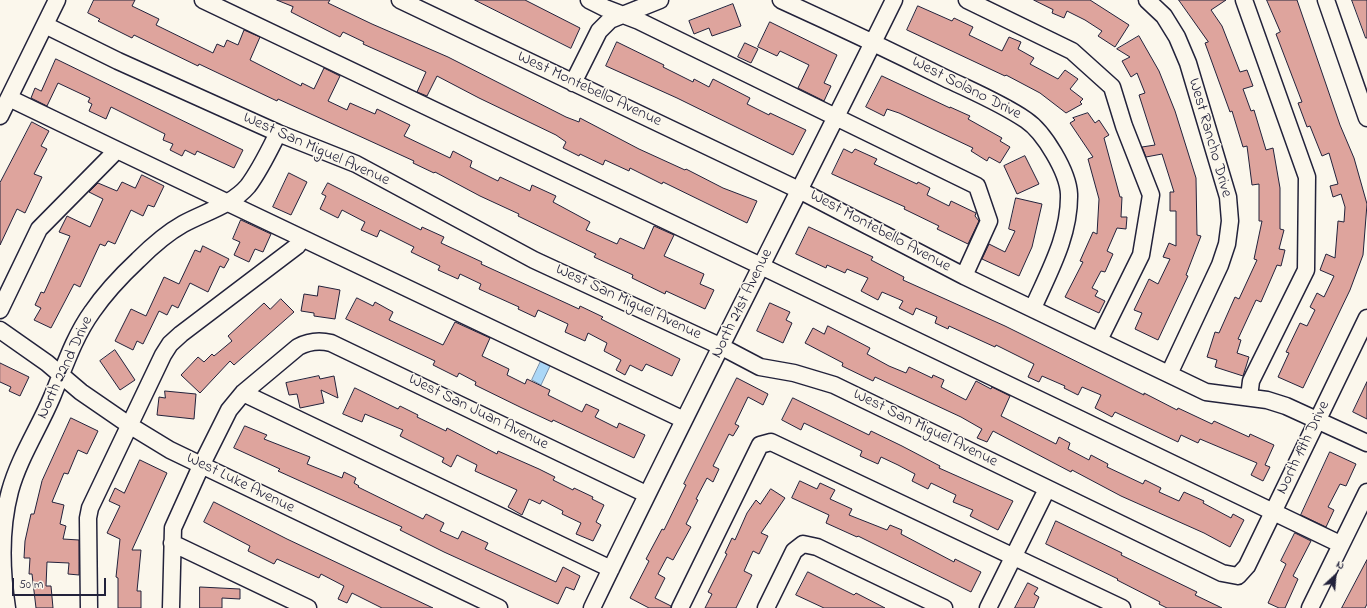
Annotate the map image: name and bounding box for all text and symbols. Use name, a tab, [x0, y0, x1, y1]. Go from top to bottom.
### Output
street label: West Montebello Avenue	[514, 48, 664, 132]
street label: West Solano Drive	[908, 53, 1024, 125]
street label: West Rancho Drive	[1183, 76, 1235, 200]
street label: West San Miguel Avenue	[240, 109, 392, 191]
street label: West Montebello Avenue	[806, 187, 954, 277]
street label: North 21st Avenue	[708, 246, 778, 362]
street label: West San Miguel Avenue	[552, 261, 704, 345]
street label: North 22nd Drive	[34, 314, 98, 422]
street label: West San Juan Avenue	[405, 371, 551, 455]
street label: West San Miguel Avenue	[850, 386, 1000, 472]
street label: North 19th Drive	[1273, 398, 1335, 498]
street label: West Luke Avenue	[183, 449, 297, 519]
north arrow	[1315, 556, 1355, 596]
text: N	[1333, 556, 1347, 574]
scale bar	[14, 570, 108, 596]
text: 50 m	[19, 576, 43, 594]

